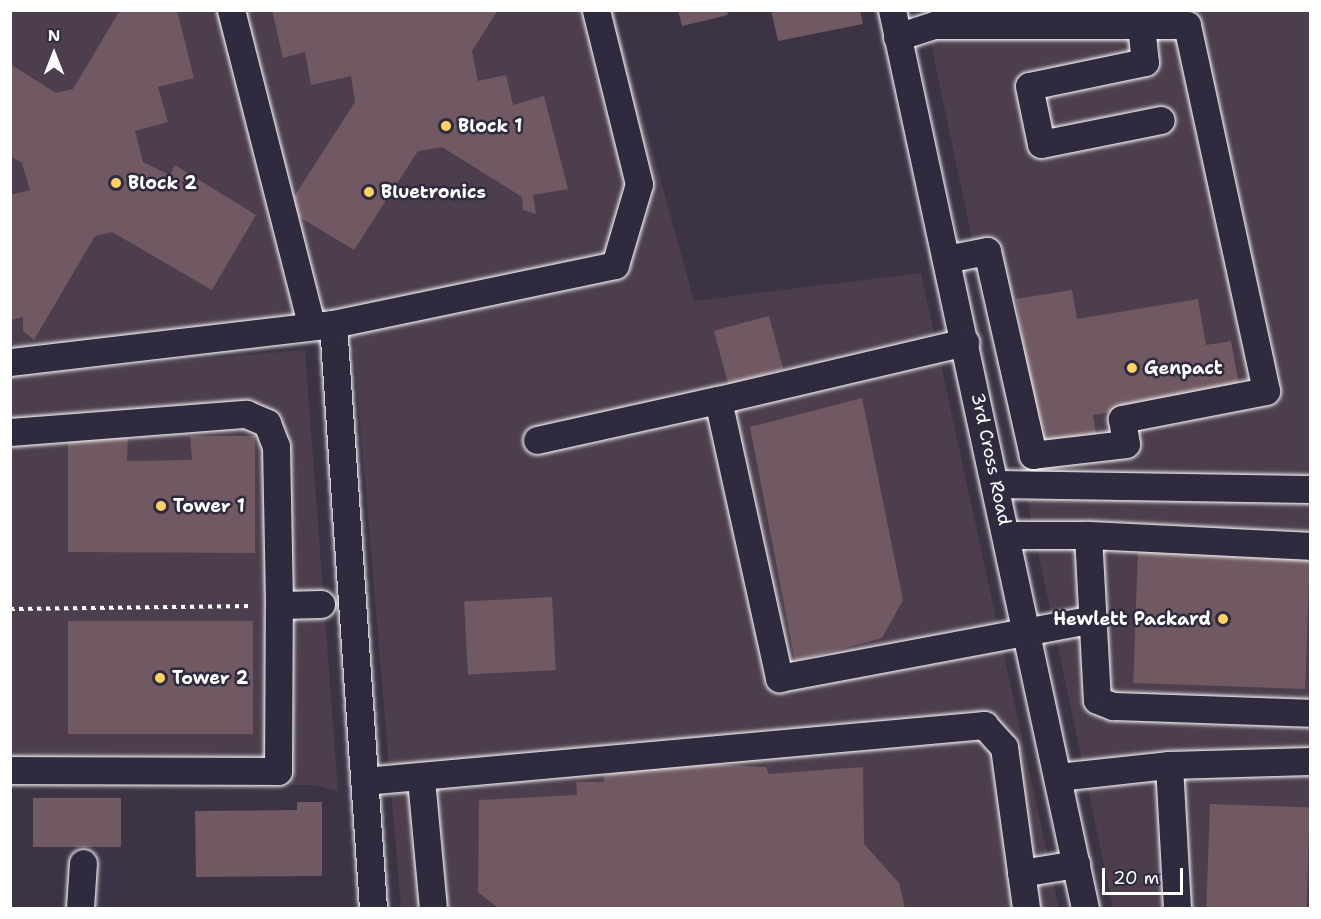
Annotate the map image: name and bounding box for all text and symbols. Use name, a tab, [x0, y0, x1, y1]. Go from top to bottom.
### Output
north arrow	[24, 24, 84, 84]
text: N	[48, 25, 60, 46]
place label: Block 1	[458, 115, 522, 137]
marker: Block 1	[439, 119, 453, 133]
place label: Block 2	[128, 172, 197, 194]
marker: Block 2	[109, 176, 123, 190]
place label: Bluetronics	[381, 181, 486, 203]
marker: Bluetronics	[362, 185, 376, 199]
place label: Genpact	[1144, 357, 1222, 379]
marker: Genpact	[1125, 361, 1139, 375]
street label: 3rd Cross Road	[966, 391, 1016, 527]
place label: Tower 1	[173, 495, 245, 517]
marker: Tower 1	[154, 499, 168, 513]
place label: Hewlett Packard	[1053, 608, 1211, 630]
marker: Hewlett Packard	[1216, 612, 1230, 626]
place label: Tower 2	[172, 667, 248, 689]
marker: Tower 2	[153, 671, 167, 685]
scale bar	[1105, 856, 1186, 894]
text: 20 m	[1113, 866, 1159, 890]

